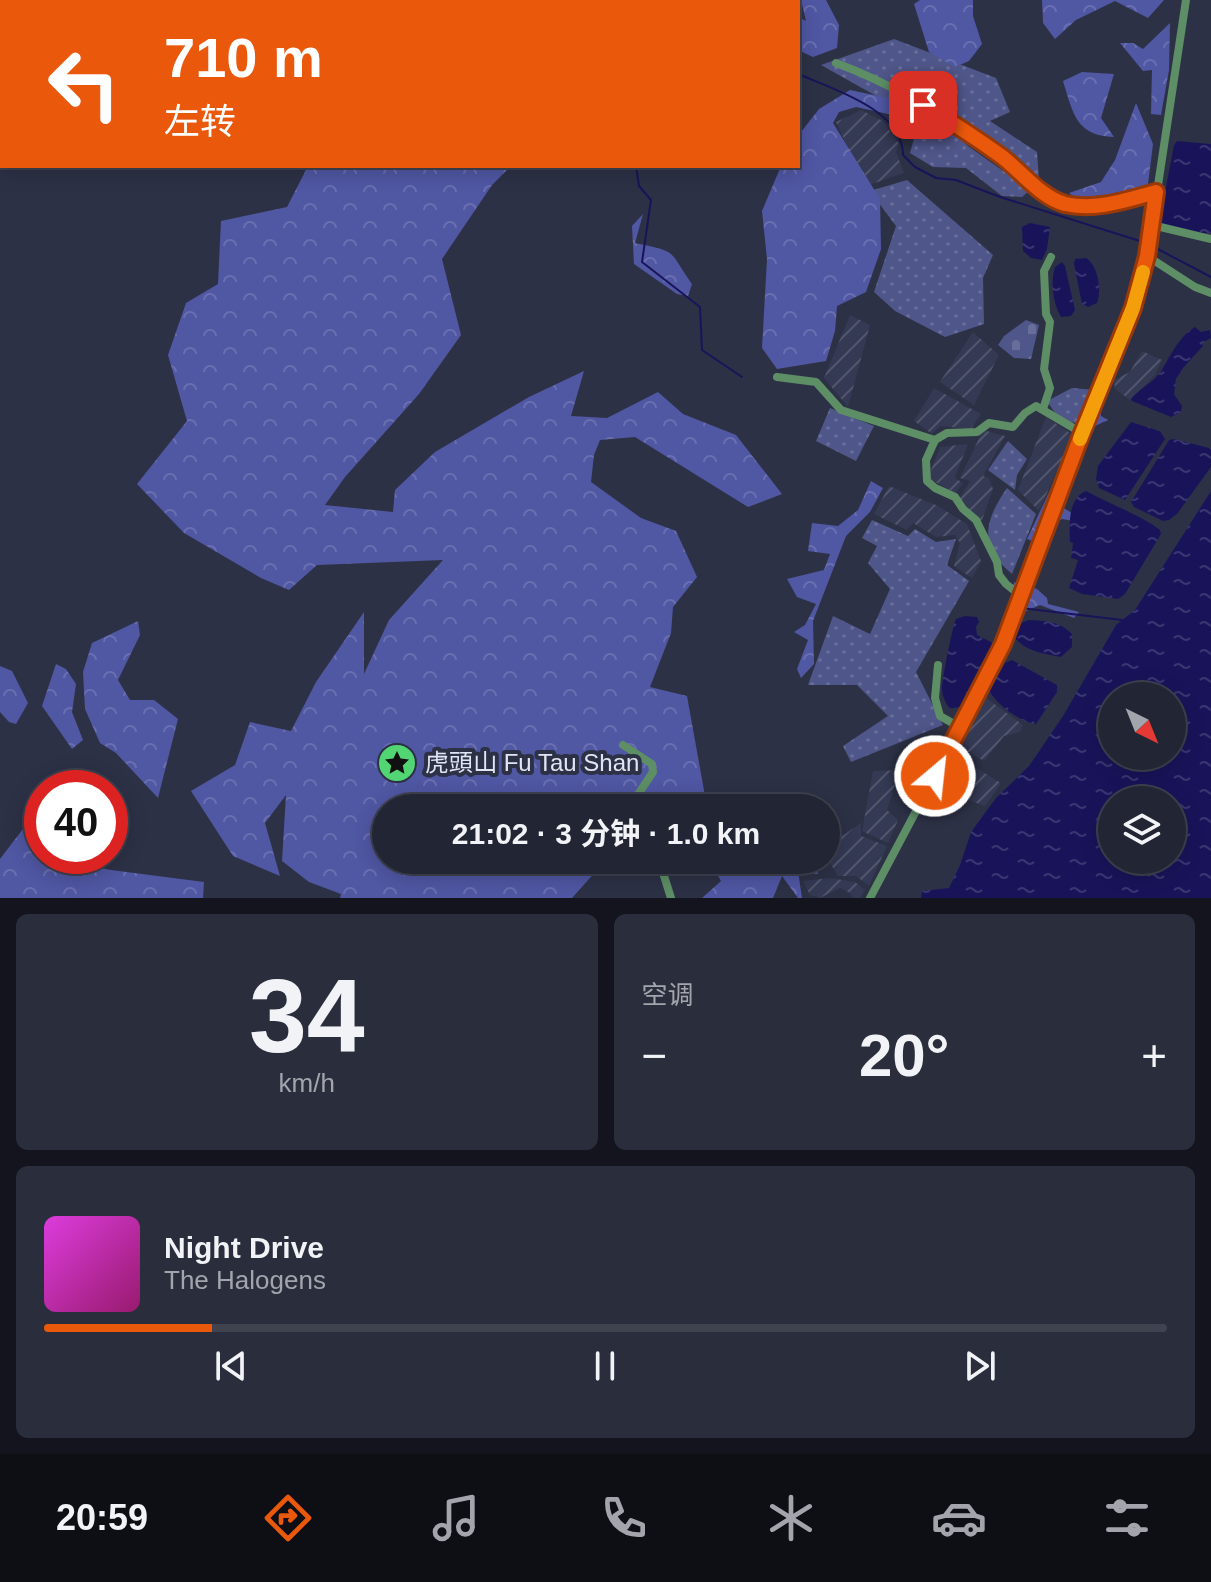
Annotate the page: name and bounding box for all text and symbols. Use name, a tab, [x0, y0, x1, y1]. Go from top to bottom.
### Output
text: 710 m	[164, 26, 323, 89]
icon: left	[32, 32, 136, 136]
pin	[889, 71, 957, 139]
icon: arrive	[901, 83, 945, 127]
text: 左转	[164, 101, 236, 142]
north arrow	[1098, 682, 1186, 770]
map controls	[1098, 682, 1186, 874]
position arrow	[893, 734, 977, 818]
place icon: 虎頭山 Fu Tau Shan	[376, 742, 418, 784]
place label: 虎頭山 Fu Tau Shan	[425, 749, 639, 776]
speed limit sign: 40	[24, 770, 128, 874]
button: layers	[1098, 786, 1186, 874]
text: 21:02 · 3 分钟 · 1.0 km	[452, 817, 760, 850]
text: 34	[249, 958, 365, 1074]
text: 空调	[642, 980, 694, 1010]
text: 20°	[859, 1022, 950, 1089]
text: −	[642, 1031, 667, 1080]
text: +	[1141, 1031, 1167, 1080]
text: km/h	[279, 1068, 335, 1098]
text: Night Drive	[164, 1231, 324, 1264]
text: The Halogens	[164, 1265, 326, 1295]
icon: previous	[209, 1344, 253, 1388]
icon: pause	[583, 1344, 627, 1388]
icon: next	[958, 1344, 1002, 1388]
icon: directions	[260, 1490, 316, 1546]
icon: music	[428, 1490, 484, 1546]
icon: phone	[596, 1490, 652, 1546]
icon: climate	[763, 1490, 819, 1546]
icon: car	[931, 1490, 987, 1546]
icon: filters	[1099, 1490, 1155, 1546]
text: 20:59	[56, 1497, 148, 1538]

